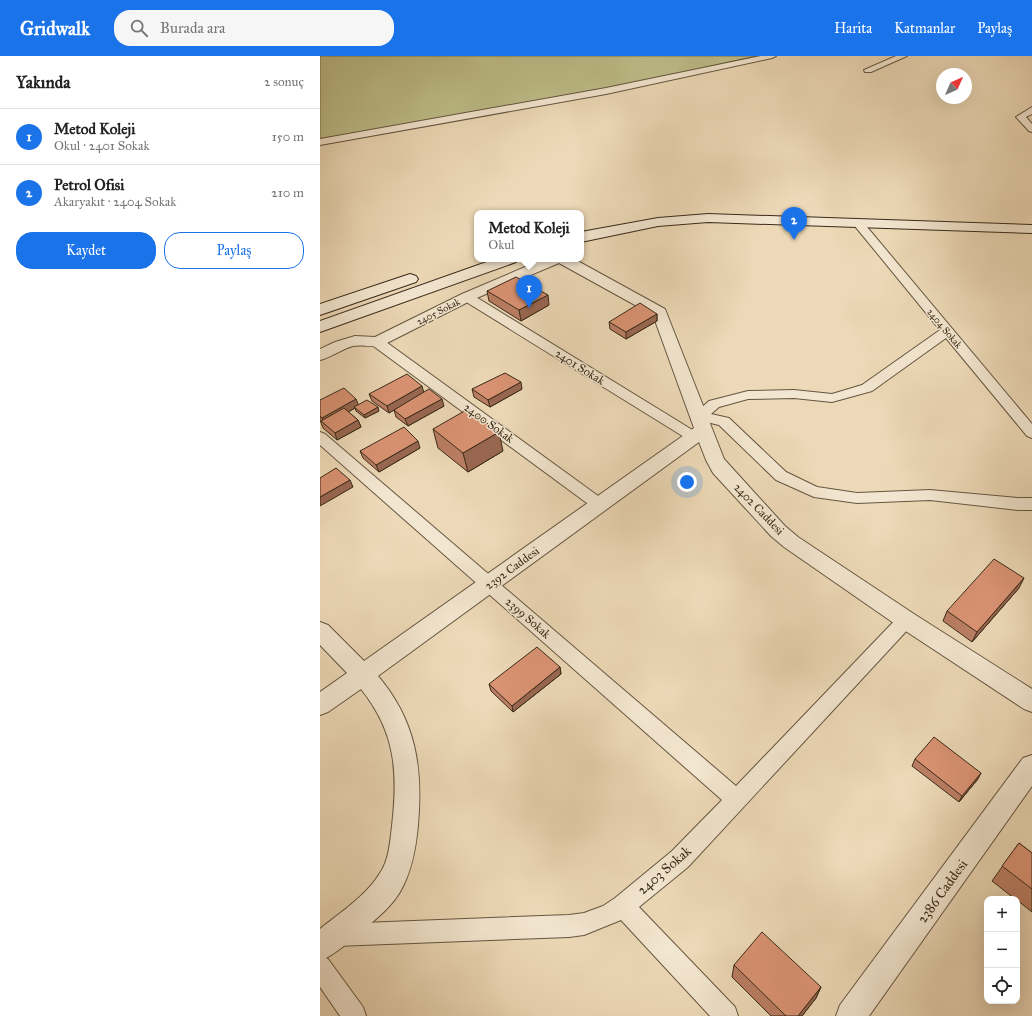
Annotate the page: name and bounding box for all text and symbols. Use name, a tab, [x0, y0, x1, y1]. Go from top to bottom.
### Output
search box	[114, 10, 394, 46]
text: Gridwalk	[20, 17, 90, 40]
icon: search	[128, 17, 150, 39]
text: Burada ara	[160, 19, 225, 37]
text: Harita	[834, 20, 872, 37]
text: Katmanlar	[894, 20, 955, 37]
text: Paylaş	[977, 20, 1012, 37]
north arrow	[936, 68, 972, 104]
text: Yakında	[16, 72, 70, 93]
text: 2 sonuç	[264, 74, 304, 90]
text: Metod Koleji	[54, 120, 135, 138]
text: 1	[26, 129, 32, 145]
text: 150 m	[272, 129, 304, 145]
text: Okul · 2401 Sokak	[54, 138, 149, 154]
text: Petrol Ofisi	[54, 176, 124, 194]
text: 2	[26, 185, 32, 201]
text: 210 m	[271, 185, 304, 201]
text: Akaryakıt · 2404 Sokak	[54, 194, 176, 210]
pin: 2	[781, 207, 807, 240]
popup	[474, 210, 584, 262]
text: Metod Koleji	[488, 219, 570, 237]
button: Kaydet	[16, 232, 156, 269]
button: Paylaş	[164, 232, 304, 269]
text: Okul	[488, 237, 515, 253]
pin: 1	[516, 275, 542, 308]
street label: 2405 Sokak	[415, 296, 463, 328]
street label: 2404 Sokak	[924, 306, 965, 351]
street label: 2401 Sokak	[553, 346, 608, 388]
street label: 2400 Sokak	[461, 400, 517, 446]
your location	[677, 472, 697, 492]
street label: 2402 Caddesi	[731, 480, 787, 538]
street label: 2392 Caddesi	[482, 543, 542, 592]
street label: 2399 Sokak	[503, 595, 554, 642]
street label: 2403 Sokak	[634, 842, 695, 898]
street label: 2386 Caddesi	[914, 856, 971, 926]
map controls	[984, 896, 1020, 1004]
button: +	[984, 896, 1020, 932]
button: −	[984, 932, 1020, 968]
button: locate	[984, 968, 1020, 1004]

